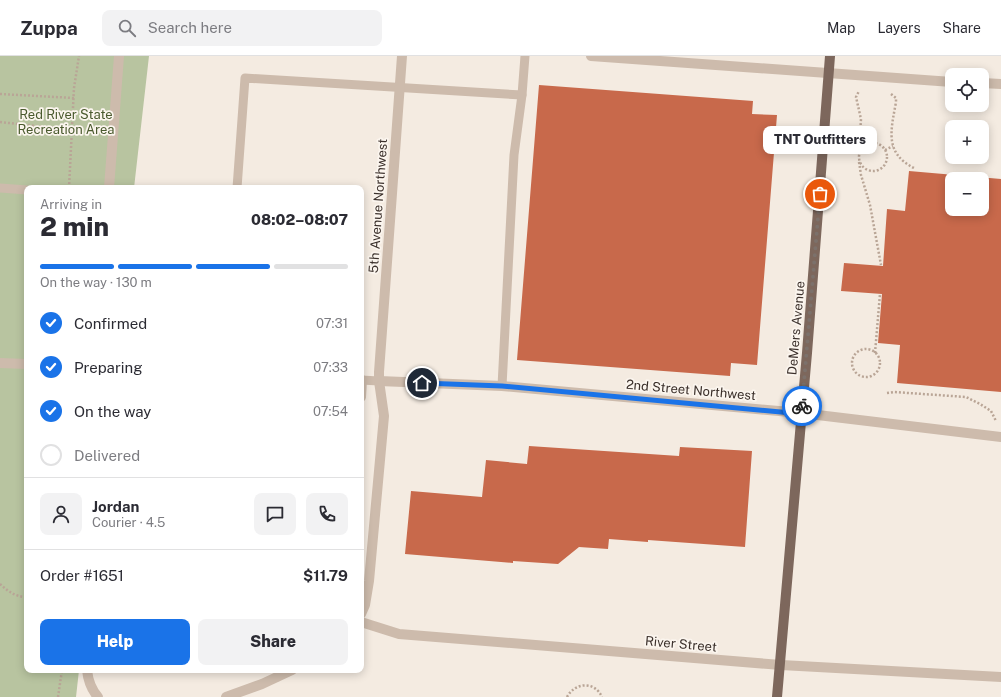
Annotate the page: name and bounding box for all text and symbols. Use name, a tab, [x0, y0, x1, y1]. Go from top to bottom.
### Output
search box	[102, 10, 382, 46]
text: Zuppa	[20, 17, 78, 39]
icon: search	[116, 17, 138, 39]
text: Search here	[148, 19, 232, 36]
text: Map	[827, 20, 855, 36]
text: Layers	[877, 20, 921, 36]
text: Share	[943, 20, 981, 36]
map controls	[945, 68, 989, 216]
button: locate	[945, 68, 989, 112]
park label: Red River State Recreation Area	[17, 107, 115, 137]
button: +	[945, 120, 989, 164]
callout: TNT Outfitters	[763, 126, 877, 154]
text: TNT Outfitters	[774, 132, 866, 147]
street label: 5th Avenue Northwest	[366, 138, 390, 274]
button: −	[945, 172, 989, 216]
pin	[803, 177, 837, 211]
icon: bag	[809, 183, 831, 205]
text: Arriving in	[40, 197, 102, 212]
text: 2 min	[40, 211, 109, 242]
text: 08:02–08:07	[251, 211, 348, 228]
text: On the way · 130 m	[40, 275, 152, 290]
street label: DeMers Avenue	[784, 280, 808, 376]
icon: check	[40, 312, 62, 334]
text: Confirmed	[74, 315, 147, 332]
text: 07:31	[316, 316, 348, 331]
icon: check	[40, 356, 62, 378]
text: Preparing	[74, 359, 143, 376]
text: 07:33	[313, 360, 348, 375]
pin	[405, 366, 439, 400]
icon: home	[411, 372, 433, 394]
street label: 2nd Street Northwest	[625, 377, 757, 403]
courier	[782, 386, 822, 426]
icon: bike	[791, 395, 813, 417]
icon: check	[40, 400, 62, 422]
text: On the way	[74, 403, 151, 420]
text: 07:54	[313, 404, 348, 419]
text: Delivered	[74, 447, 140, 464]
button: person	[40, 493, 82, 535]
button: chat	[254, 493, 296, 535]
button: phone	[306, 493, 348, 535]
text: Jordan	[92, 498, 139, 515]
text: Courier · 4.5	[92, 515, 165, 530]
text: Order #1651	[40, 567, 124, 584]
text: $11.79	[303, 567, 348, 584]
button: Help	[40, 619, 190, 665]
button: Share	[198, 619, 348, 665]
street label: River Street	[645, 633, 717, 655]

